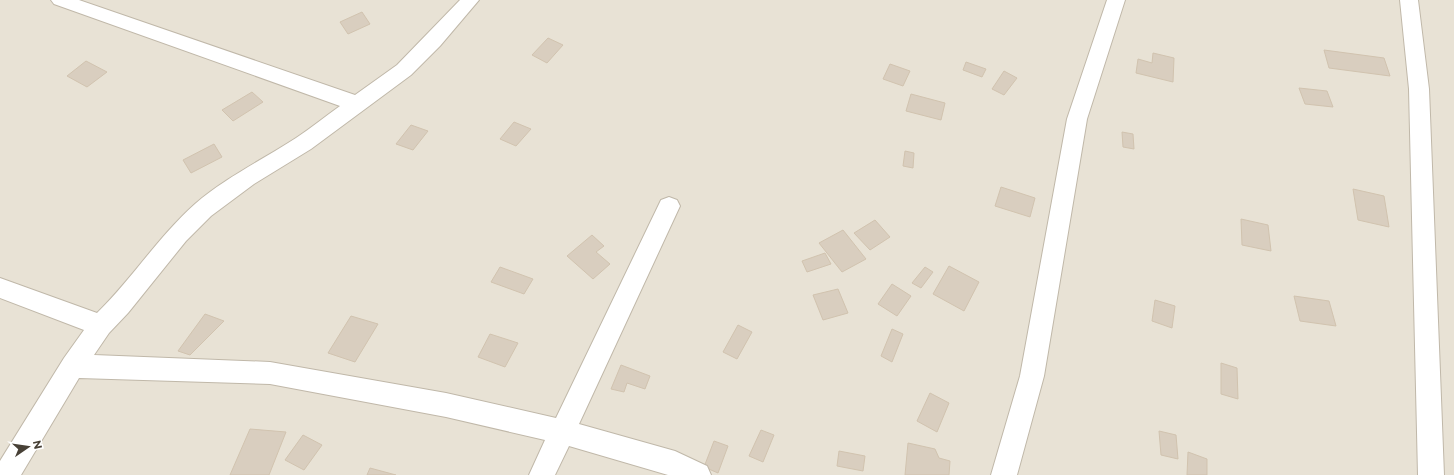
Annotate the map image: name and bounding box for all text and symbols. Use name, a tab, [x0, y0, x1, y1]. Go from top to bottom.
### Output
north arrow	[8, 427, 48, 467]
text: N	[30, 439, 46, 451]

